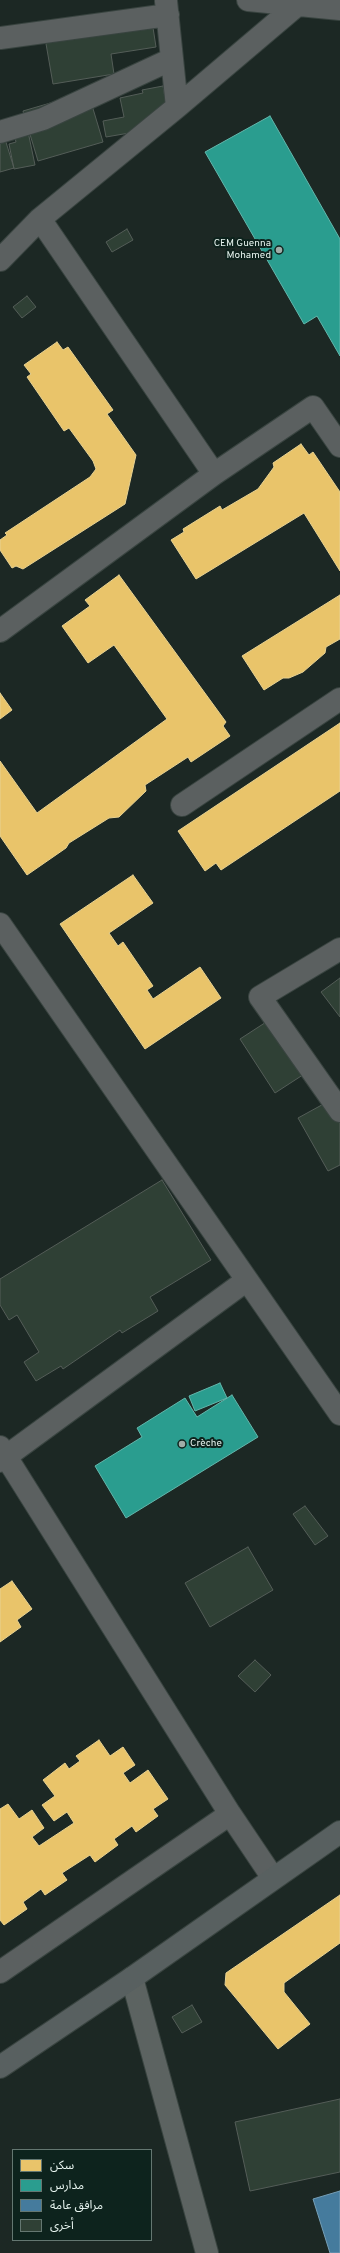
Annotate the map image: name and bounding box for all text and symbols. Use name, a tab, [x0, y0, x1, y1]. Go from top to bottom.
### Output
place label: CEM Guenna Mohamed	[214, 238, 271, 262]
marker: CEM Guenna Mohamed	[274, 245, 284, 255]
place label: Crèche	[190, 1438, 222, 1450]
marker: Crèche	[177, 1439, 187, 1449]
legend	[12, 2149, 152, 2241]
text: سكن	[50, 2158, 74, 2174]
text: مدارس	[50, 2178, 84, 2194]
text: مرافق عامة	[50, 2198, 103, 2214]
text: أخرى	[50, 2218, 74, 2234]

